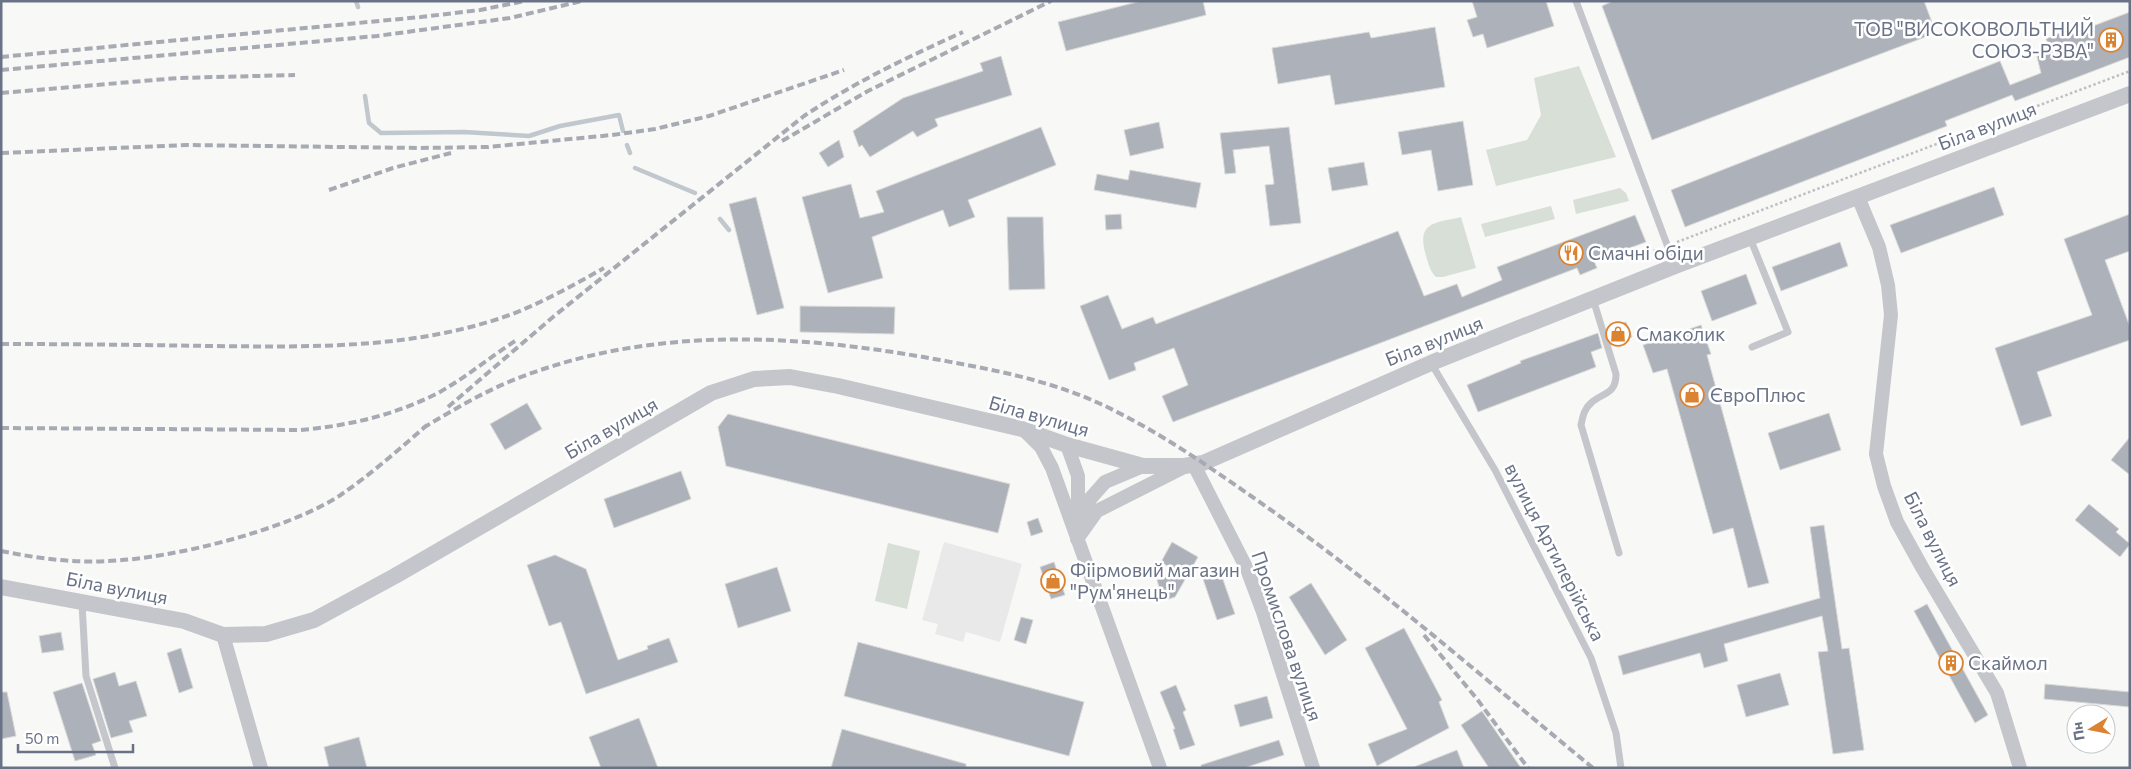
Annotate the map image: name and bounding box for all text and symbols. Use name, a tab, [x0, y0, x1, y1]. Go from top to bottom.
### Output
place label: ТОВ "ВИСОКОВОЛЬТНИЙ СОЮЗ-РЗВА"	[1854, 17, 2094, 62]
building icon: ТОВ "ВИСОКОВОЛЬТНИЙ СОЮЗ-РЗВА"	[2098, 27, 2124, 53]
street label: Біла вулиця	[1934, 96, 2039, 155]
restaurant icon: Смачні обіди	[1558, 240, 1584, 266]
place label: Смачні обіди	[1588, 241, 1704, 264]
street label: Біла вулиця	[1382, 311, 1486, 371]
shop icon: Смаколик	[1605, 321, 1631, 347]
place label: Смаколик	[1636, 322, 1725, 345]
shop icon: ЄвроПлюс	[1679, 382, 1705, 408]
place label: ЄвроПлюс	[1710, 383, 1806, 406]
street label: Біла вулиця	[986, 390, 1092, 441]
street label: Біла вулиця	[560, 392, 661, 463]
street label: вулиця Артилерійська	[1501, 459, 1610, 645]
street label: Біла вулиця	[1900, 487, 1967, 590]
street label: Промислова вулиця	[1248, 548, 1327, 724]
place label: Фіірмовий магазин "Рум'янець"	[1070, 558, 1240, 603]
street label: Біла вулиця	[64, 566, 170, 609]
shop icon: Фіірмовий магазин "Рум'янець"	[1040, 568, 1066, 594]
building icon: Скаймол	[1938, 650, 1964, 676]
place label: Скаймол	[1968, 651, 2048, 674]
north arrow	[2066, 704, 2116, 754]
text: Пн	[2068, 721, 2088, 742]
scale bar	[18, 722, 132, 754]
text: 50 m	[25, 729, 59, 747]

